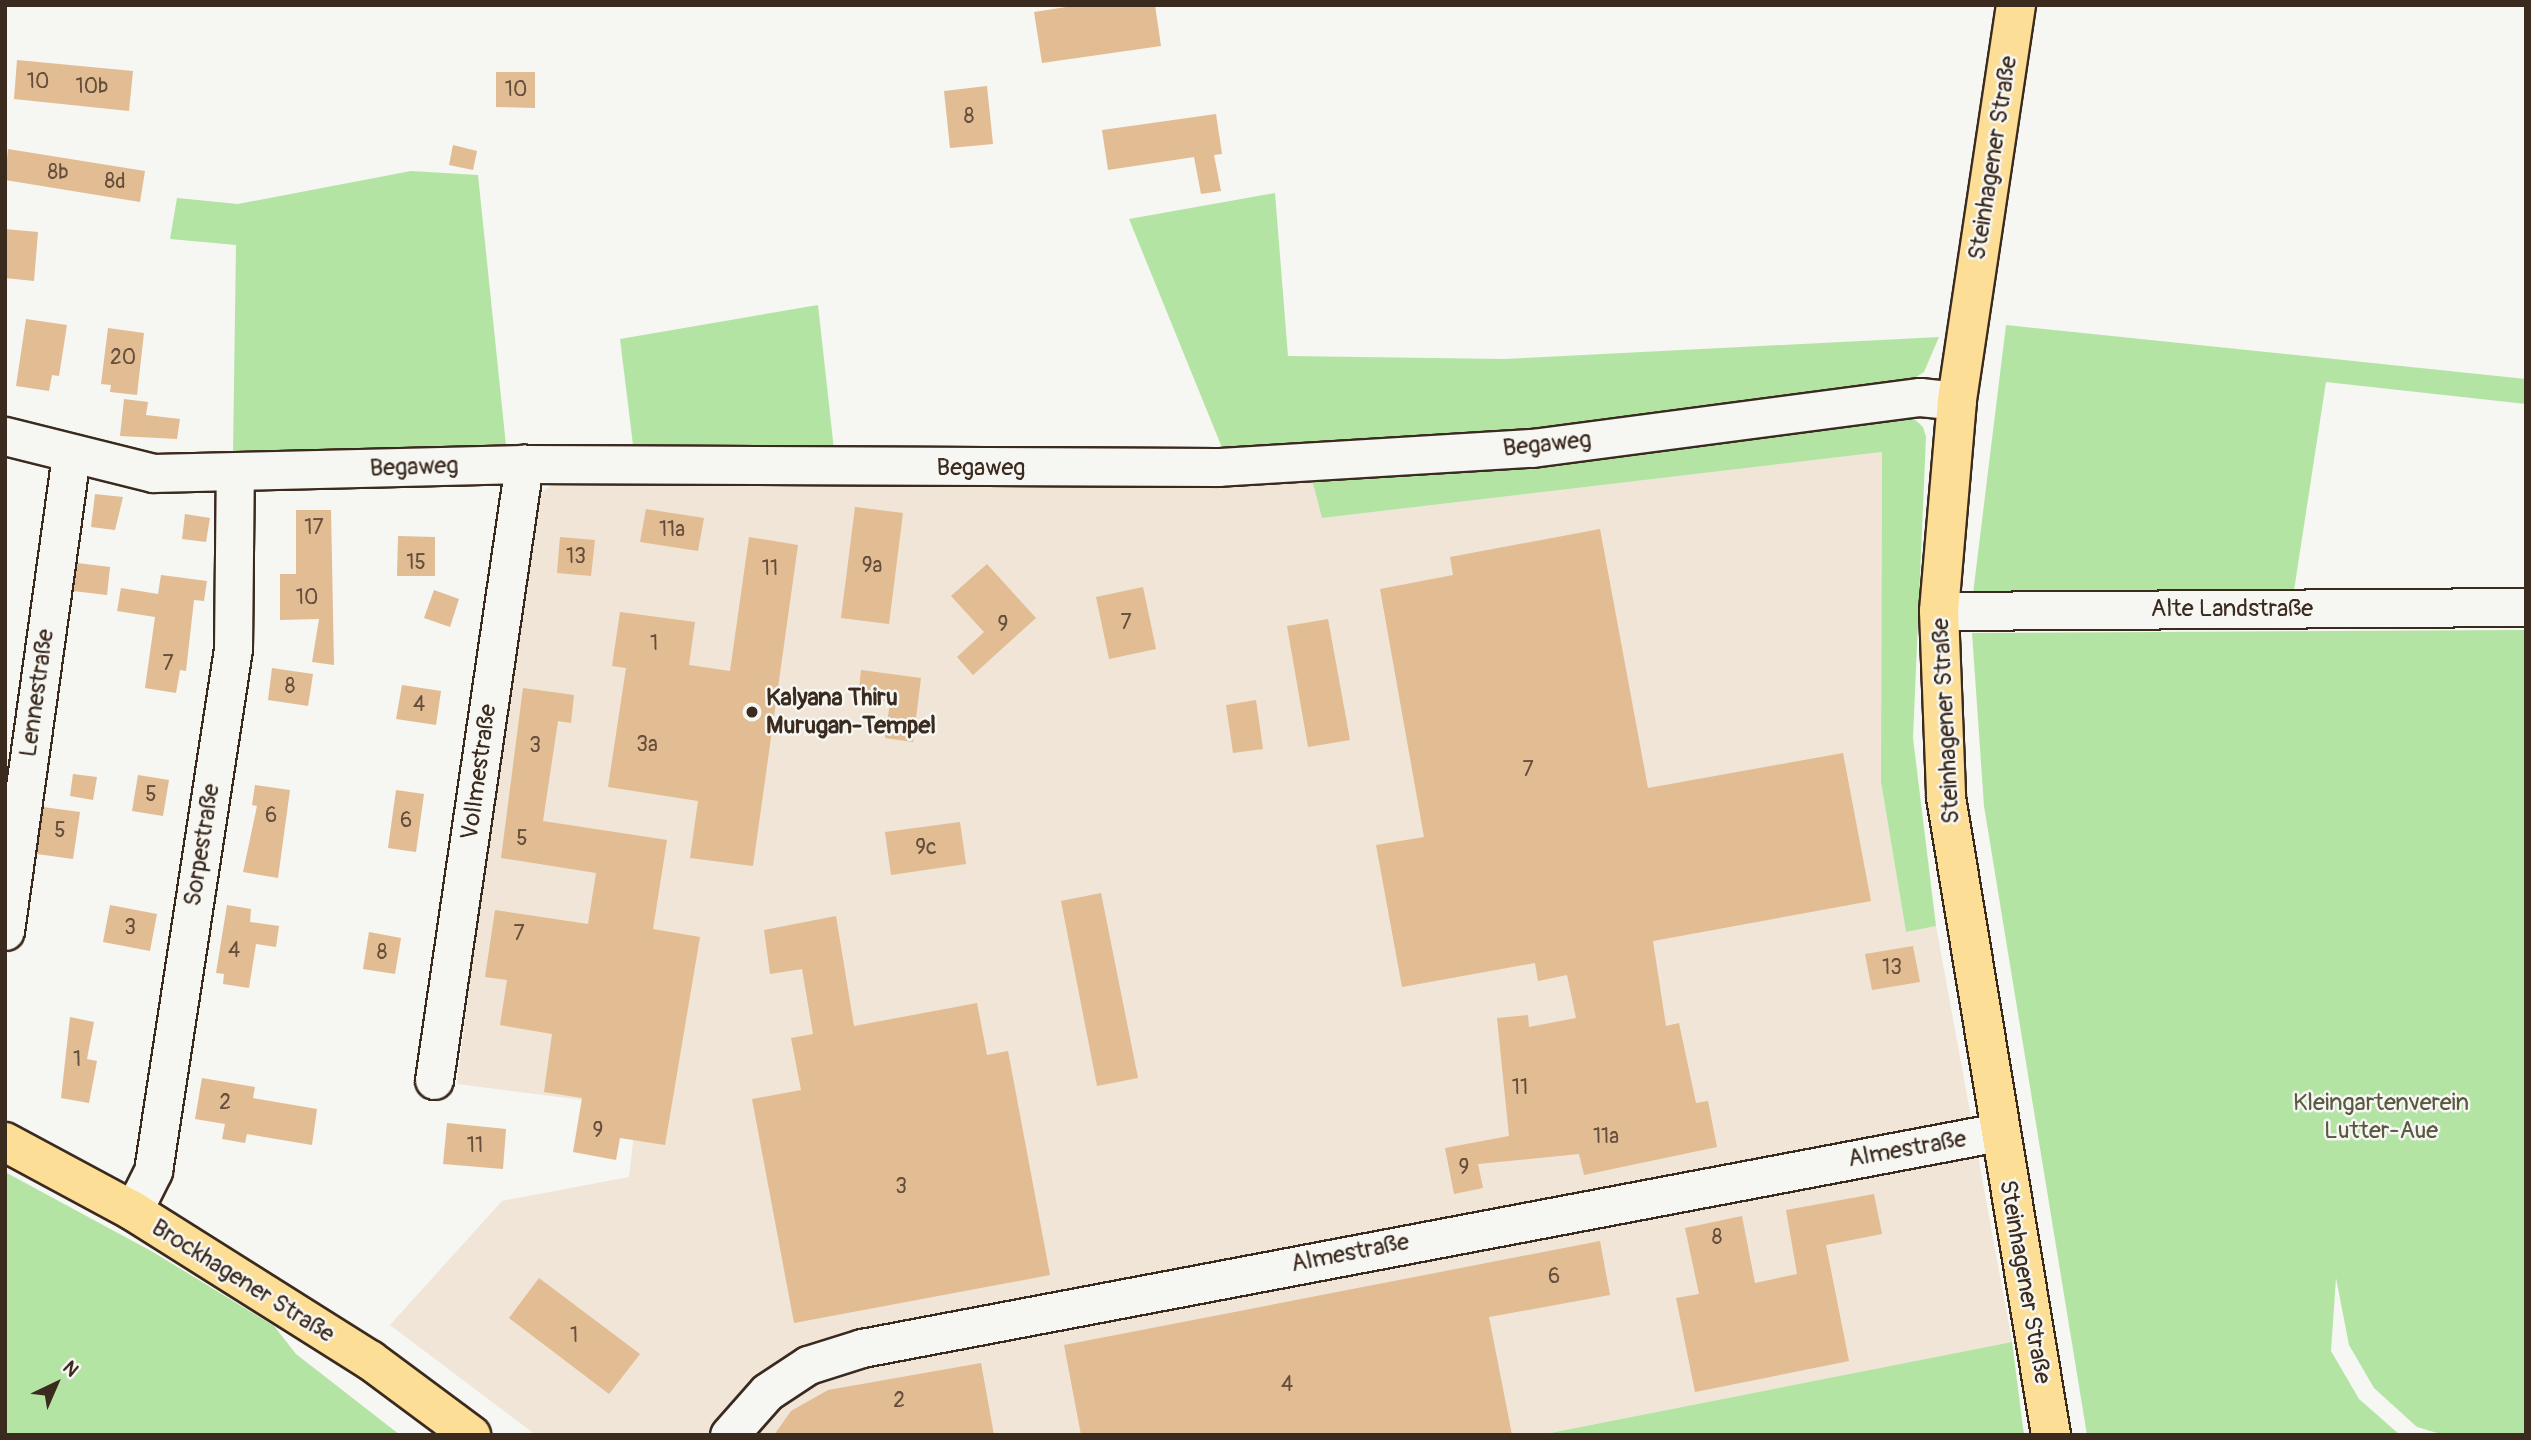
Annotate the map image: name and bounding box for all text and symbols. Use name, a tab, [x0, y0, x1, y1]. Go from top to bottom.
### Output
street label: Steinhagener Straße	[1963, 54, 2023, 262]
house number: 10	[27, 69, 49, 95]
house number: 10b	[76, 74, 108, 100]
house number: 10	[505, 77, 527, 103]
house number: 8	[964, 104, 974, 130]
house number: 8b	[48, 160, 68, 186]
house number: 8d	[105, 169, 125, 195]
house number: 20	[110, 345, 136, 371]
street label: Begaweg	[1501, 425, 1593, 463]
street label: Begaweg	[369, 451, 459, 483]
street label: Begaweg	[937, 454, 1025, 482]
house number: 17	[304, 515, 324, 541]
house number: 11a	[659, 517, 685, 543]
house number: 13	[566, 544, 586, 570]
house number: 15	[406, 550, 426, 576]
house number: 9a	[862, 553, 882, 579]
house number: 11	[762, 556, 778, 582]
house number: 10	[296, 585, 318, 611]
street label: Alte Landstraße	[2151, 595, 2313, 623]
house number: 7	[1120, 610, 1132, 636]
house number: 9	[998, 612, 1008, 638]
street label: Steinhagener Straße	[1926, 617, 1966, 825]
street label: Lennestraße	[14, 627, 60, 759]
house number: 1	[650, 631, 658, 657]
house number: 7	[162, 651, 174, 677]
house number: 8	[285, 674, 295, 700]
place label: Kalyana Thiru Murugan-Tempel	[766, 684, 936, 740]
house number: 4	[413, 692, 425, 718]
street label: Vollmestraße	[455, 702, 503, 842]
marker: Kalyana Thiru Murugan-Tempel	[744, 704, 760, 720]
house number: 3a	[636, 732, 658, 758]
house number: 3	[529, 733, 541, 759]
house number: 7	[1522, 757, 1534, 783]
house number: 5	[145, 782, 157, 808]
street label: Sorpestraße	[178, 782, 226, 908]
house number: 6	[265, 803, 277, 829]
house number: 6	[400, 808, 412, 834]
house number: 5	[54, 818, 66, 844]
house number: 5	[516, 826, 528, 852]
house number: 9c	[915, 835, 937, 861]
house number: 3	[124, 915, 136, 941]
house number: 7	[513, 921, 525, 947]
house number: 4	[228, 938, 240, 964]
house number: 8	[377, 940, 387, 966]
house number: 13	[1882, 955, 1902, 981]
house number: 1	[73, 1047, 81, 1073]
house number: 11	[1512, 1075, 1528, 1101]
park label: Kleingartenverein Lutter-Aue	[2293, 1089, 2469, 1145]
house number: 2	[219, 1090, 231, 1116]
house number: 9	[593, 1118, 603, 1144]
house number: 11a	[1593, 1124, 1619, 1150]
street label: Almestraße	[1846, 1124, 1968, 1174]
house number: 11	[467, 1133, 483, 1159]
house number: 9	[1459, 1155, 1469, 1181]
house number: 3	[895, 1174, 907, 1200]
street label: Steinhagener Straße	[1993, 1178, 2057, 1386]
street label: Brockhagener Straße	[146, 1213, 340, 1349]
house number: 8	[1712, 1225, 1722, 1251]
street label: Almestraße	[1289, 1227, 1411, 1279]
house number: 6	[1548, 1264, 1560, 1290]
house number: 1	[570, 1323, 578, 1349]
north arrow	[21, 1349, 91, 1419]
text: N	[58, 1356, 84, 1382]
house number: 4	[1281, 1372, 1293, 1398]
house number: 2	[893, 1388, 905, 1414]

